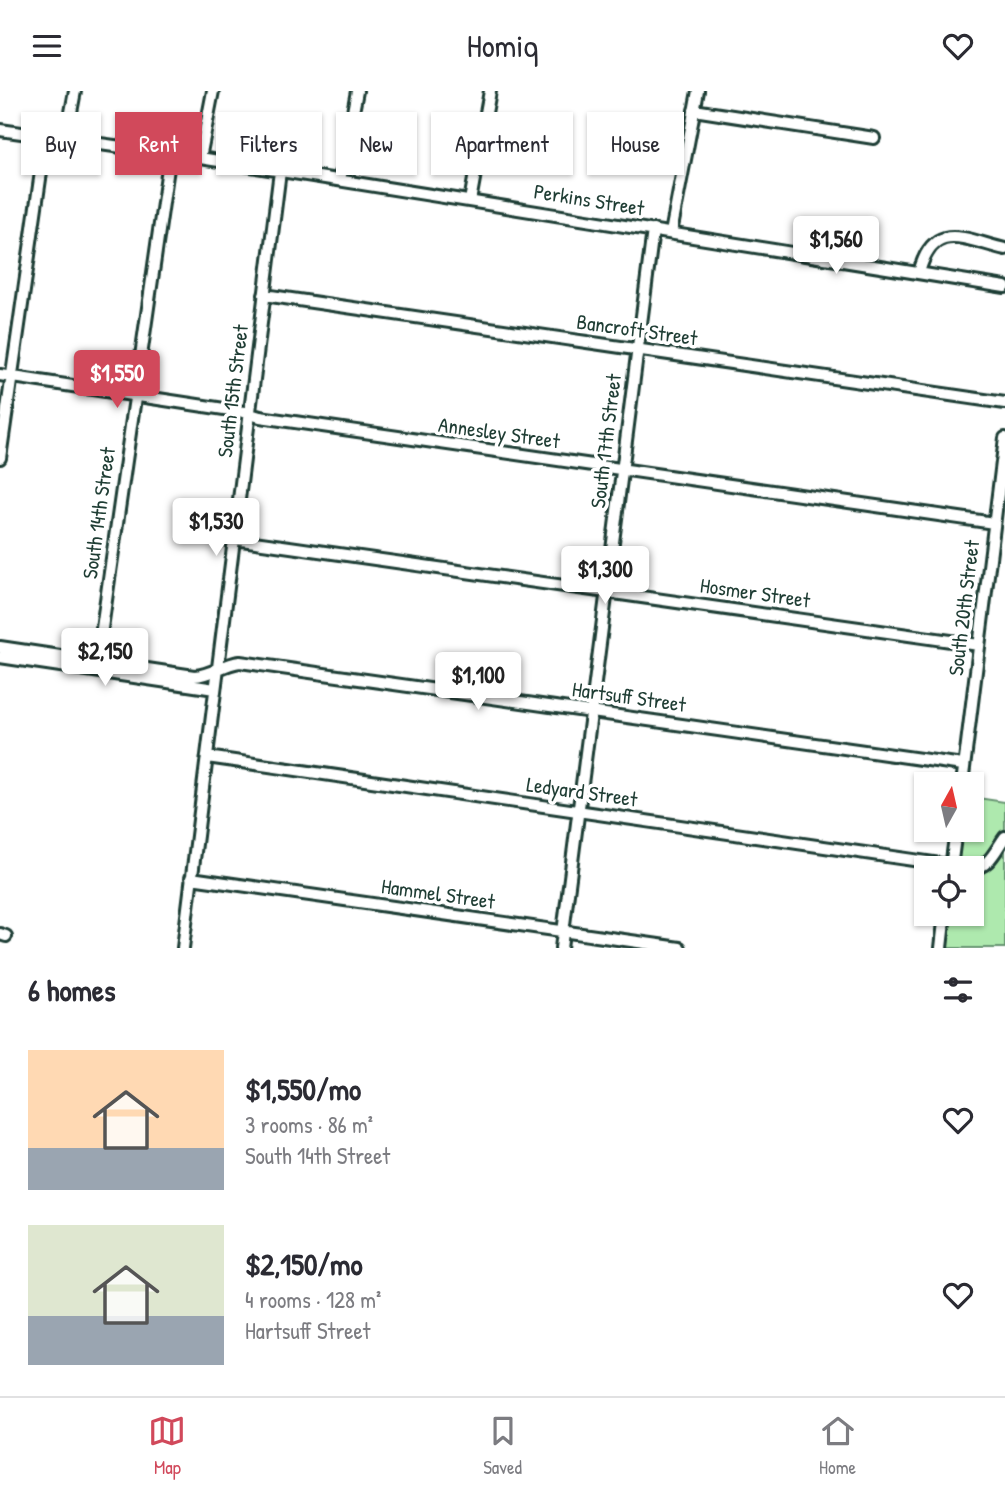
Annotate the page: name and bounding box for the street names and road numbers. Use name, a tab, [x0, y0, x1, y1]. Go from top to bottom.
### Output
street label: Perkins Street	[532, 176, 647, 223]
street label: Bancroft Street	[575, 307, 700, 352]
street label: South 15th Street	[210, 322, 255, 459]
street label: South 17th Street	[583, 371, 628, 510]
street label: Annesley Street	[437, 410, 562, 455]
street label: South 14th Street	[75, 444, 122, 581]
street label: South 20th Street	[941, 538, 986, 677]
street label: Hosmer Street	[698, 570, 813, 615]
street label: Hartsuff Street	[570, 674, 689, 719]
street label: Ledyard Street	[525, 769, 640, 814]
street label: Hammel Street	[379, 871, 497, 916]

